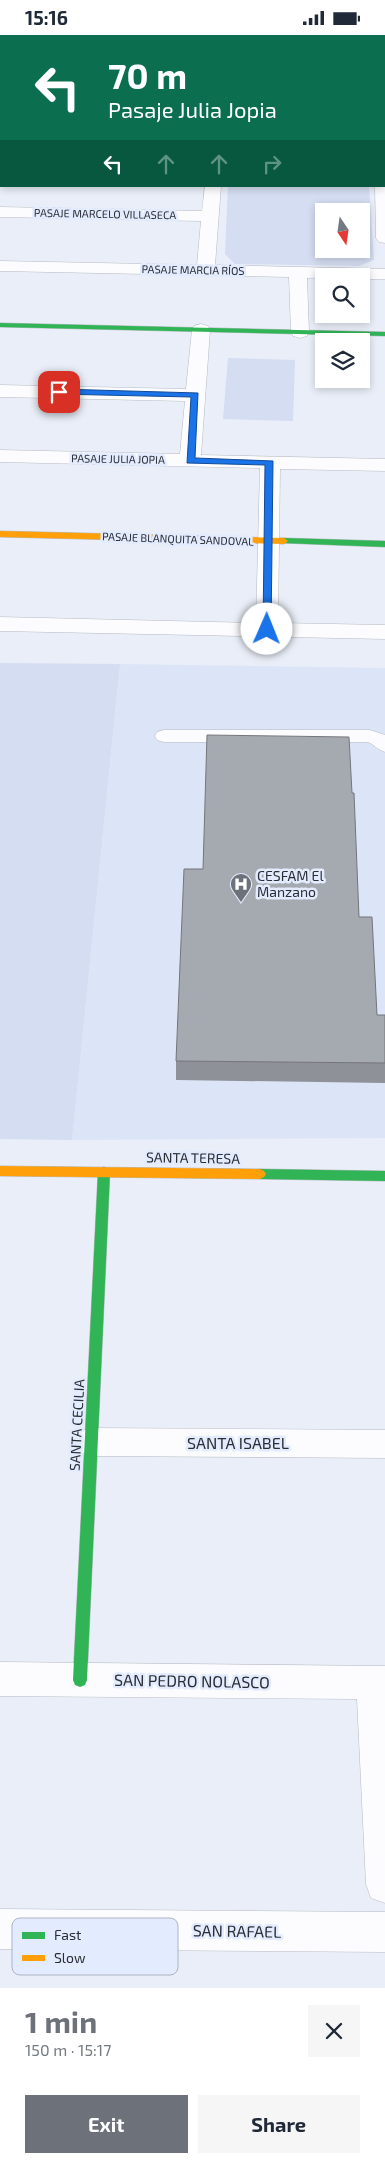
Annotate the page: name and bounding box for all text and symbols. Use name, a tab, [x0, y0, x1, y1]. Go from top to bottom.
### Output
text: 15:16	[25, 6, 68, 29]
text: 70 m	[108, 54, 187, 96]
icon: left	[25, 55, 90, 120]
text: Pasaje Julia Jopia	[108, 96, 277, 122]
icon: left	[99, 150, 127, 178]
icon: ahead	[152, 150, 180, 178]
icon: ahead	[205, 150, 233, 178]
icon: right	[258, 150, 286, 178]
north arrow	[315, 203, 370, 257]
map controls	[315, 203, 370, 388]
street label: PASAJE MARCELO VILLASECA	[34, 206, 176, 221]
street label: PASAJE MARCIA RÍOS	[141, 262, 245, 277]
button: search	[315, 268, 370, 323]
button: layers	[315, 333, 370, 388]
pin	[38, 371, 80, 413]
icon: arrive	[45, 378, 73, 406]
street label: PASAJE JULIA JOPIA	[71, 451, 165, 466]
street label: PASAJE BLANQUITA SANDOVAL	[102, 529, 254, 549]
position arrow	[240, 602, 292, 654]
place label: CESFAM El Manzano	[257, 867, 324, 900]
hospital icon: CESFAM El Manzano	[229, 872, 253, 903]
street label: SANTA TERESA	[146, 1148, 240, 1167]
street label: SANTA CECILIA	[66, 1378, 87, 1471]
street label: SANTA ISABEL	[187, 1433, 289, 1452]
street label: SAN PEDRO NOLASCO	[114, 1670, 270, 1691]
legend	[12, 1918, 178, 1975]
street label: SAN RAFAEL	[193, 1920, 281, 1941]
text: Fast	[54, 1926, 81, 1943]
text: Slow	[54, 1949, 86, 1966]
text: 1 min	[25, 2003, 97, 2039]
button: close	[308, 2005, 360, 2057]
text: 150 m · 15:17	[25, 2040, 111, 2059]
button: Exit	[25, 2095, 188, 2153]
button: Share	[198, 2095, 360, 2153]

